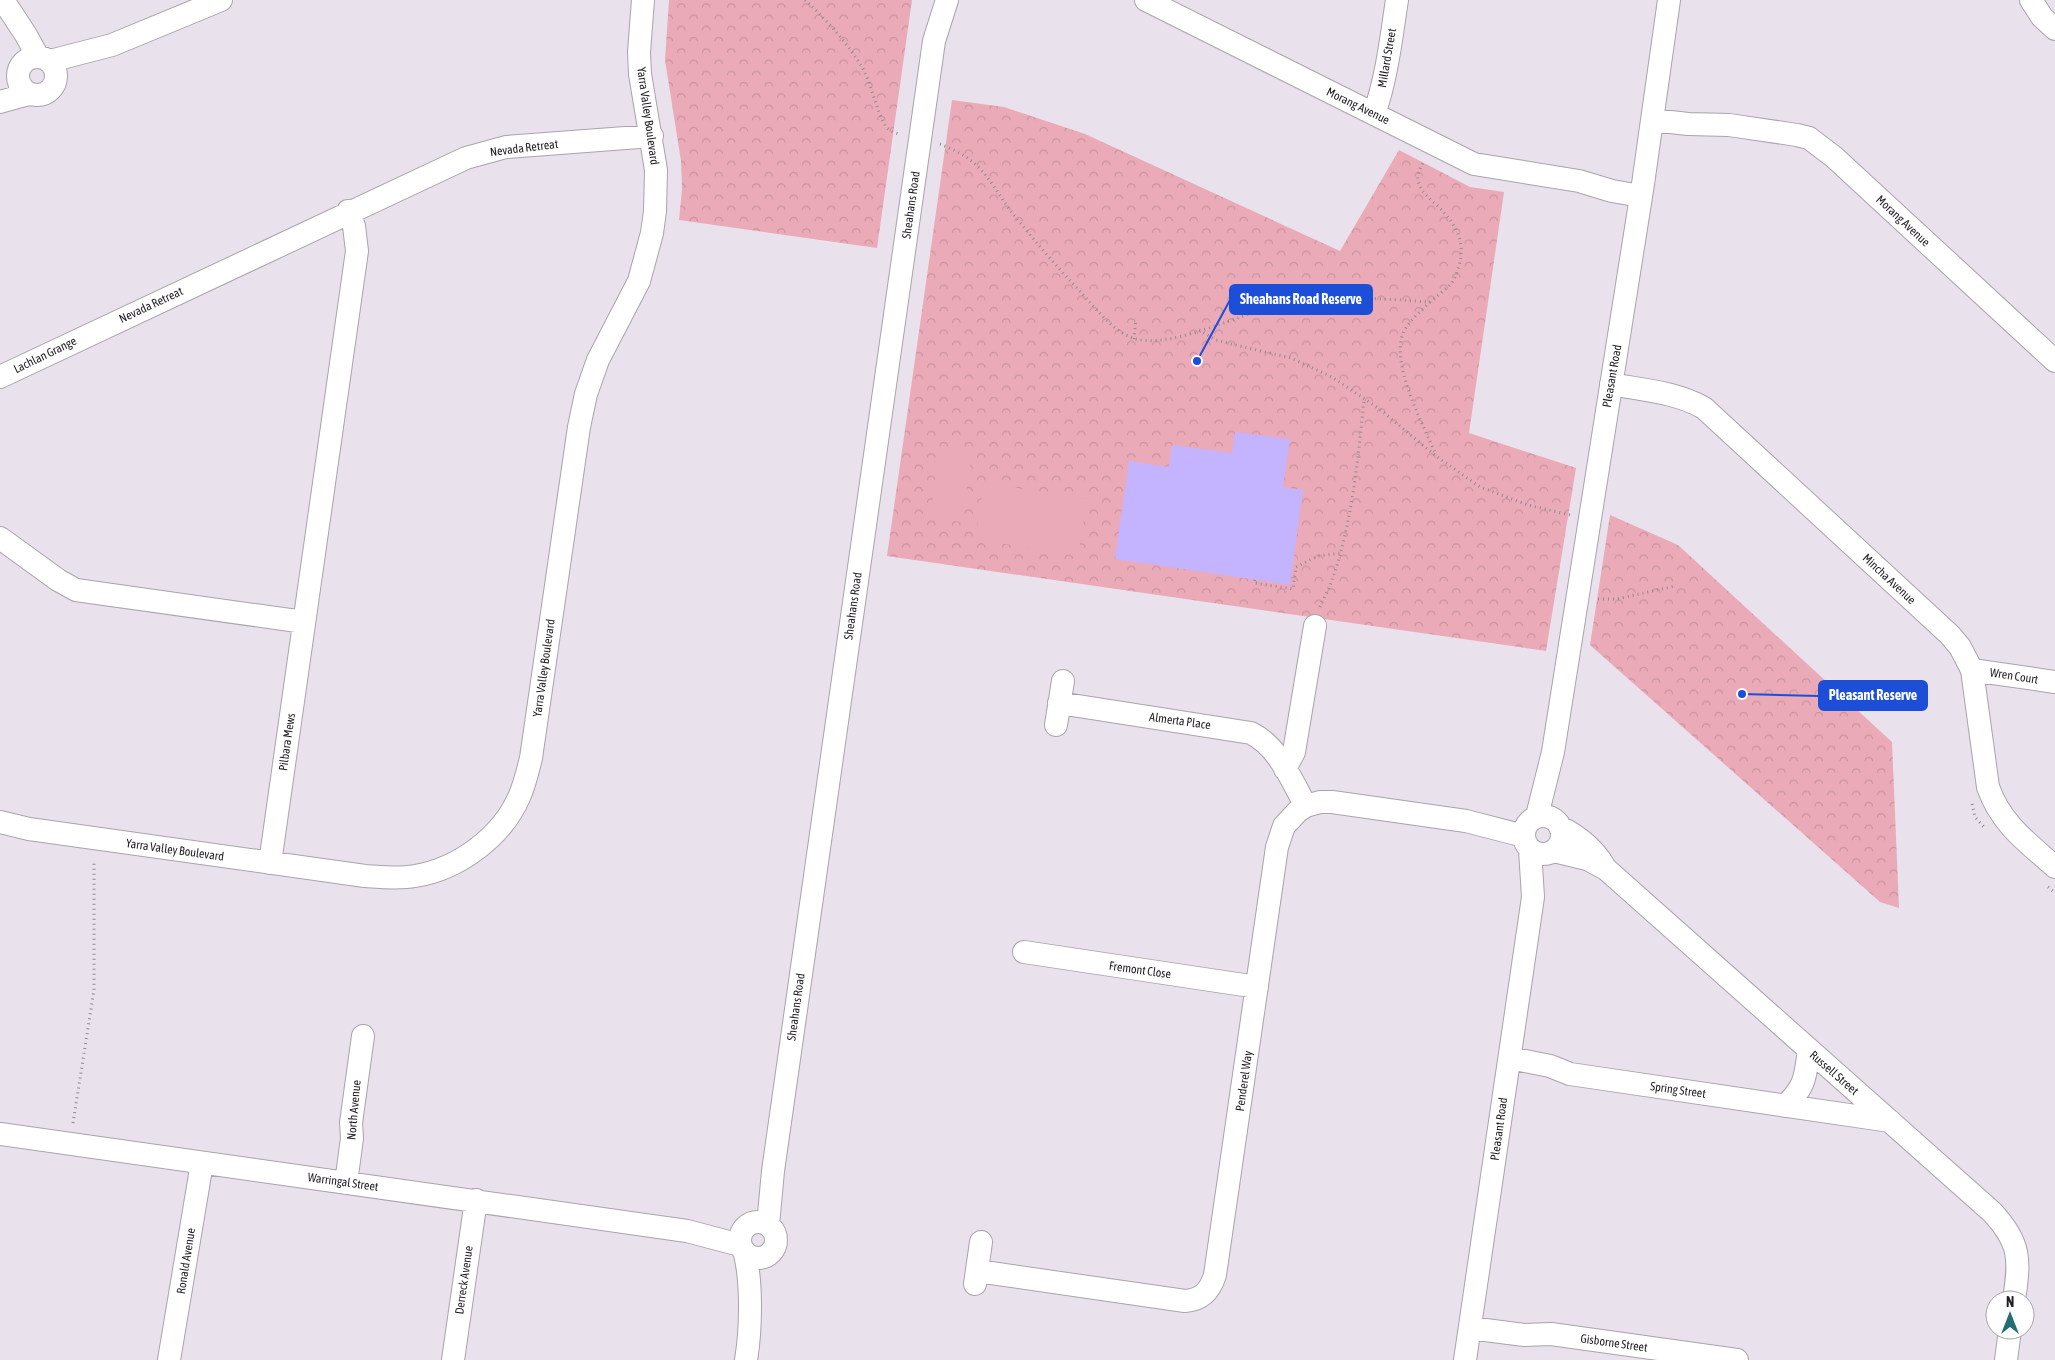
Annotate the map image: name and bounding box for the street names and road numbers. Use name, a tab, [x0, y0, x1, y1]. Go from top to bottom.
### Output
street label: Millard Street	[1375, 27, 1399, 89]
street label: Yarra Valley Boulevard	[634, 66, 662, 166]
street label: Morang Avenue	[1324, 85, 1392, 127]
street label: Nevada Retreat	[489, 137, 559, 159]
street label: Sheahans Road	[899, 170, 923, 240]
street label: Morang Avenue	[1873, 193, 1933, 249]
street label: Nevada Retreat	[117, 284, 186, 326]
street label: Lachlan Grange	[11, 334, 79, 376]
street label: Pleasant Road	[1600, 343, 1624, 409]
street label: Mincha Avenue	[1860, 551, 1918, 607]
street label: Sheahans Road	[841, 571, 865, 641]
street label: Yarra Valley Boulevard	[530, 618, 558, 718]
street label: Wren Court	[1989, 665, 2040, 687]
street label: Almerta Place	[1148, 710, 1212, 732]
street label: Pilbara Mews	[276, 712, 298, 772]
street label: Yarra Valley Boulevard	[125, 836, 225, 864]
street label: Fremont Close	[1108, 959, 1172, 981]
street label: Sheahans Road	[784, 972, 808, 1042]
street label: Russell Street	[1807, 1048, 1862, 1098]
street label: Penderel Way	[1233, 1050, 1255, 1112]
street label: North Avenue	[344, 1079, 364, 1141]
street label: Spring Street	[1649, 1079, 1707, 1101]
street label: Pleasant Road	[1488, 1097, 1510, 1161]
street label: Warringal Street	[307, 1170, 380, 1194]
street label: Ronald Avenue	[174, 1227, 198, 1295]
street label: Derreck Avenue	[452, 1245, 476, 1315]
street label: Gisborne Street	[1580, 1331, 1649, 1355]

